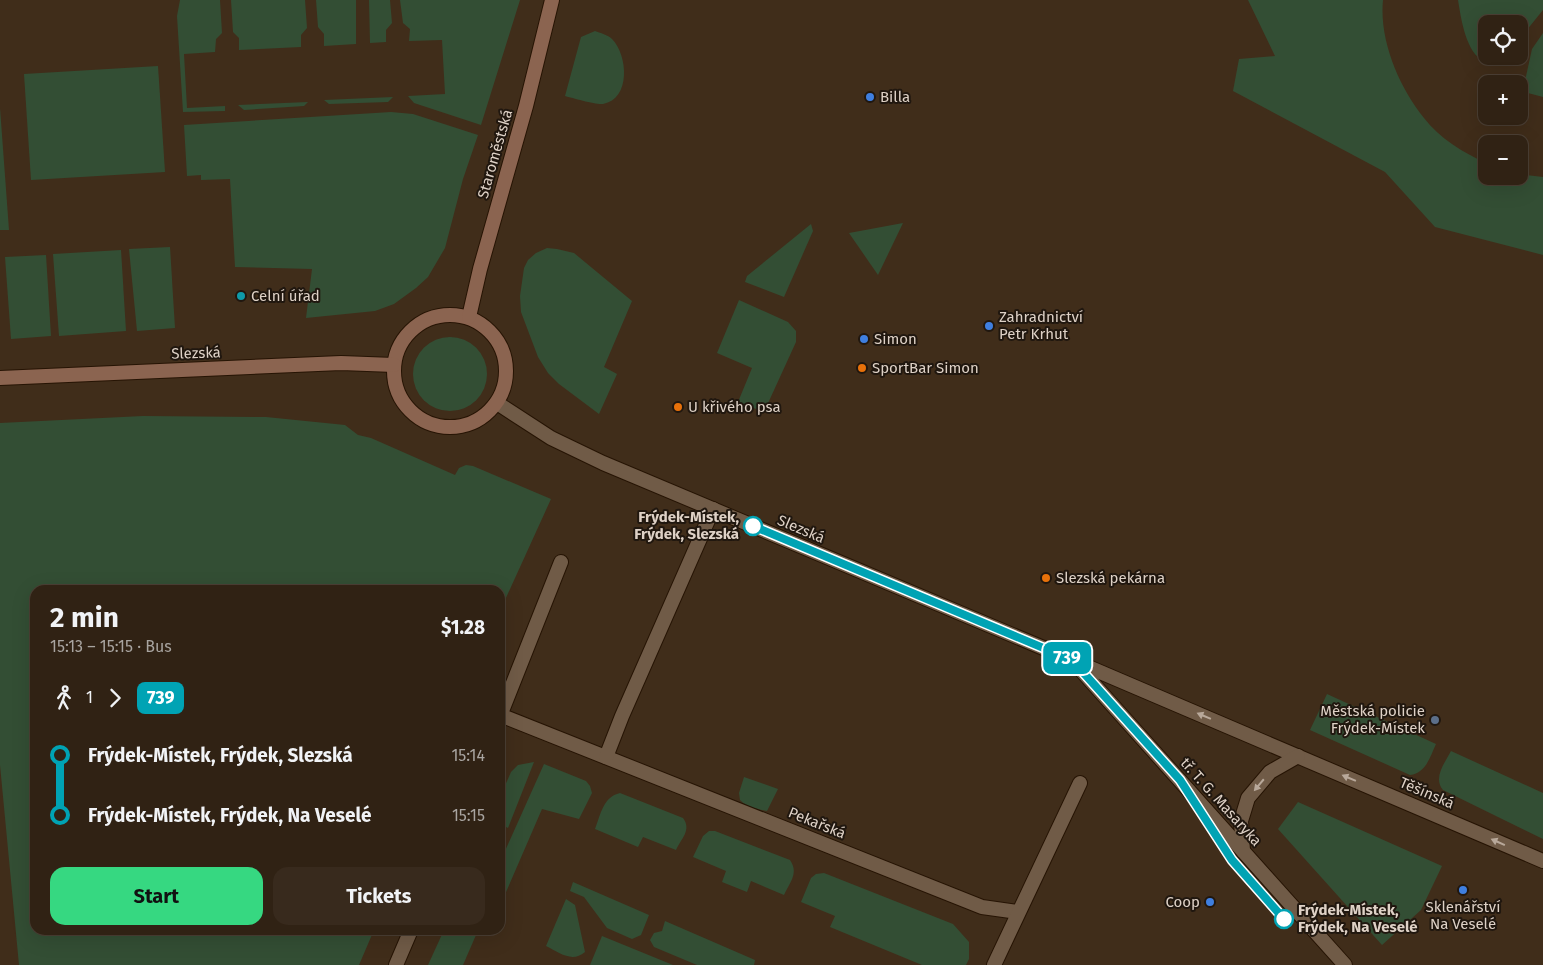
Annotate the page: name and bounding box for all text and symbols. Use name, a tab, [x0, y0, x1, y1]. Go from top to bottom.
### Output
map controls	[1478, 15, 1528, 185]
button: locate	[1478, 15, 1528, 65]
button: +	[1478, 75, 1528, 125]
place label: Billa	[880, 88, 910, 106]
marker: Billa	[864, 91, 876, 103]
street label: Staroměstská	[474, 107, 516, 201]
button: −	[1478, 135, 1528, 185]
place label: Celní úřad	[251, 287, 320, 305]
marker: Celní úřad	[235, 290, 247, 302]
place label: Zahradnictví Petr Krhut	[999, 308, 1083, 343]
marker: Zahradnictví Petr Krhut	[983, 320, 995, 332]
place label: Simon	[874, 330, 917, 348]
marker: Simon	[858, 333, 870, 345]
street label: Slezská	[171, 343, 221, 363]
place label: SportBar Simon	[872, 359, 979, 377]
marker: SportBar Simon	[856, 362, 868, 374]
place label: U křivého psa	[688, 398, 781, 416]
marker: U křivého psa	[672, 401, 684, 413]
place label: Frýdek-Místek, Frýdek, Slezská	[634, 508, 739, 543]
street label: Slezská	[775, 511, 827, 547]
marker: Frýdek-Místek, Frýdek, Slezská	[743, 516, 763, 536]
place label: Slezská pekárna	[1056, 569, 1165, 587]
marker: Slezská pekárna	[1040, 572, 1052, 584]
text: 2 min	[50, 601, 119, 634]
text: $1.28	[441, 616, 485, 639]
text: 15:13 – 15:15 · Bus	[50, 637, 172, 656]
line badge: 739	[1038, 642, 1096, 674]
text: 739	[1053, 647, 1081, 669]
icon: walk	[50, 684, 78, 712]
icon: forward	[101, 684, 129, 712]
text: 739	[147, 687, 174, 709]
text: 1	[86, 688, 93, 707]
place label: Městská policie Frýdek-Místek	[1320, 702, 1425, 737]
one-way arrow	[1197, 712, 1211, 720]
marker: Městská policie Frýdek-Místek	[1429, 714, 1441, 726]
text: Frýdek-Místek, Frýdek, Slezská	[88, 744, 353, 767]
text: 15:14	[451, 746, 485, 765]
street label: tř. T. G. Masaryka	[1177, 754, 1265, 850]
one-way arrow	[1342, 773, 1356, 781]
street label: Těšínská	[1397, 773, 1457, 813]
one-way arrow	[1253, 778, 1265, 790]
street label: Pekařská	[786, 803, 848, 843]
text: Frýdek-Místek, Frýdek, Na Veselé	[88, 804, 372, 827]
text: 15:15	[452, 806, 485, 825]
one-way arrow	[1491, 837, 1505, 845]
button: Start	[50, 867, 263, 925]
button: Tickets	[273, 867, 485, 925]
marker: Sklenářství Na Veselé	[1457, 884, 1469, 896]
place label: Coop	[1165, 893, 1200, 911]
marker: Coop	[1204, 896, 1216, 908]
place label: Sklenářství Na Veselé	[1426, 898, 1500, 933]
place label: Frýdek-Místek, Frýdek, Na Veselé	[1298, 901, 1418, 936]
marker: Frýdek-Místek, Frýdek, Na Veselé	[1274, 909, 1294, 929]

